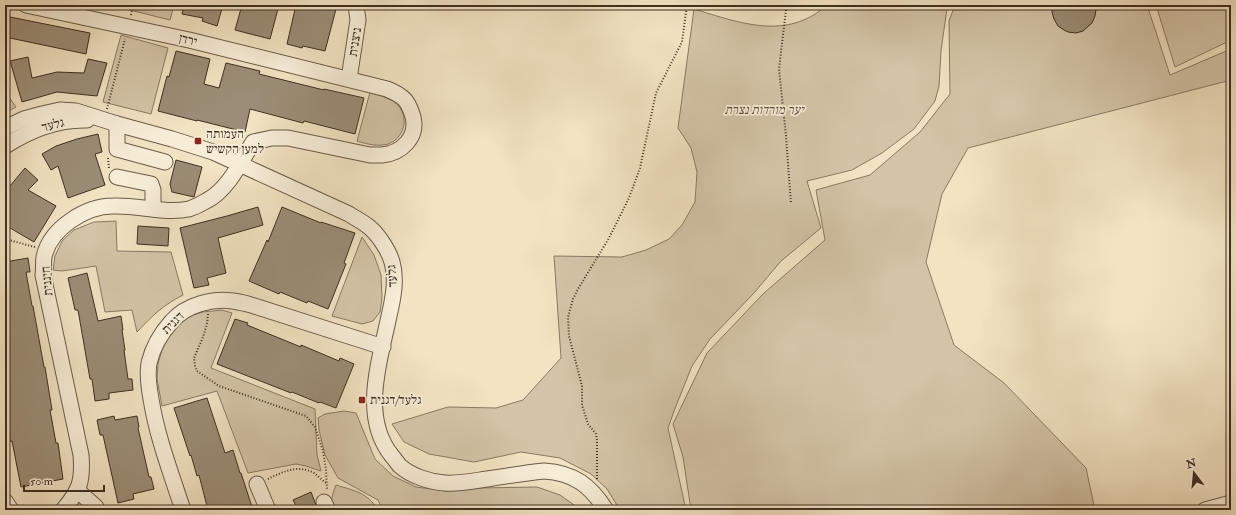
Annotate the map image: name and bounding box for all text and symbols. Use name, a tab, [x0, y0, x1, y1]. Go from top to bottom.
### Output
street label: ניצנית	[345, 26, 365, 58]
street label: ירדן	[177, 30, 199, 50]
park label: יער מורדות נצרת	[725, 102, 805, 118]
street label: גלעד	[40, 114, 66, 136]
place label: העמותה למען הקשיש	[206, 126, 264, 157]
marker: העמותה למען הקשיש	[193, 136, 203, 146]
street label: גלעד	[383, 264, 401, 288]
street label: חיננית	[37, 265, 57, 297]
street label: דגנית	[158, 308, 188, 338]
place label: גלעד/דגנית	[370, 392, 422, 408]
marker: גלעד/דגנית	[357, 395, 367, 405]
north arrow	[1174, 453, 1214, 493]
text: N	[1184, 456, 1199, 472]
scale bar	[24, 467, 104, 493]
text: 50 m	[30, 474, 54, 489]

